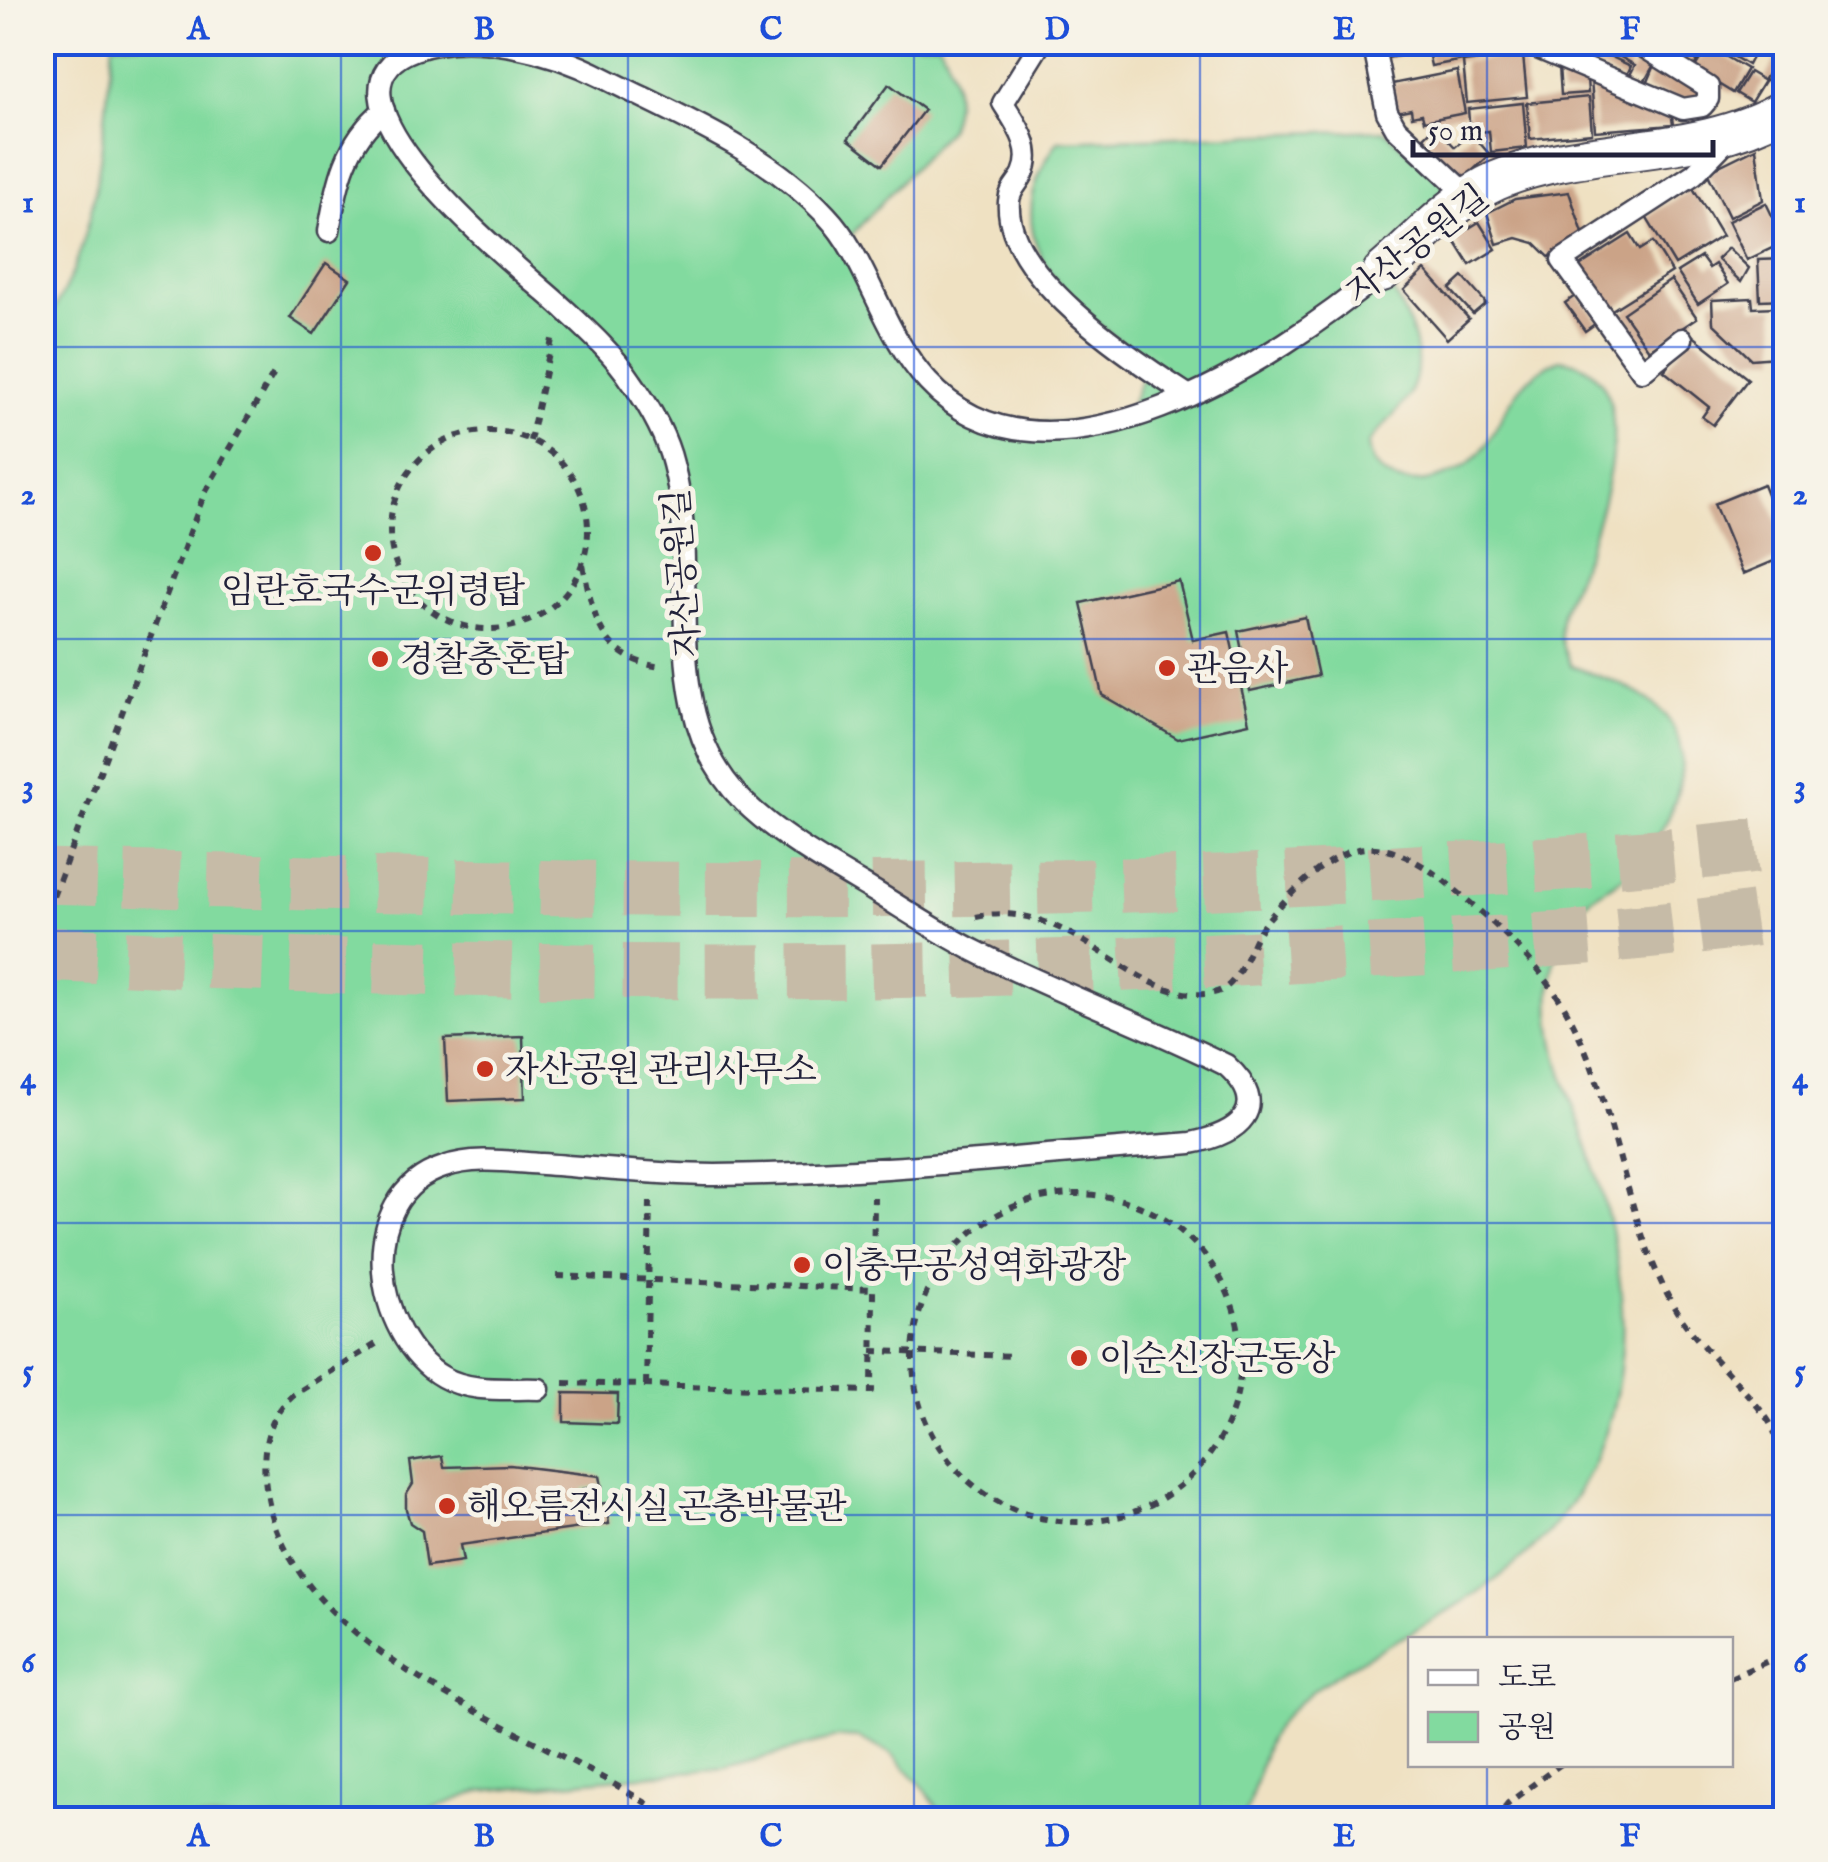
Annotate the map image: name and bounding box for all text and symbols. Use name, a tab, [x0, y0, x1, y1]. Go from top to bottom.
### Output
text: A	[185, 10, 210, 51]
text: B	[473, 10, 495, 51]
text: C	[760, 10, 783, 51]
text: D	[1044, 10, 1070, 51]
text: E	[1333, 10, 1355, 51]
text: F	[1620, 10, 1641, 51]
scale bar	[1413, 95, 1713, 157]
text: 50 m	[1428, 113, 1483, 151]
street label: 자산공원길	[1338, 176, 1499, 316]
text: 1	[22, 183, 34, 224]
text: 1	[1794, 183, 1806, 224]
text: 2	[20, 475, 36, 516]
text: 2	[1792, 475, 1808, 516]
street label: 자산공원길	[655, 487, 712, 659]
marker: 임란호국수군위령탑	[362, 542, 384, 564]
place label: 임란호국수군위령탑	[221, 570, 525, 615]
place label: 경찰충혼탑	[400, 639, 569, 684]
marker: 경찰충혼탑	[369, 648, 391, 670]
place label: 관음사	[1187, 648, 1289, 693]
marker: 관음사	[1156, 657, 1178, 679]
text: 3	[22, 767, 34, 808]
text: 3	[1794, 767, 1806, 808]
place label: 자산공원 관리사무소	[505, 1049, 817, 1094]
marker: 자산공원 관리사무소	[474, 1058, 496, 1080]
text: 4	[20, 1059, 36, 1100]
text: 4	[1792, 1059, 1808, 1100]
place label: 이충무공성역화광장	[822, 1245, 1126, 1290]
marker: 이충무공성역화광장	[791, 1254, 813, 1276]
place label: 이순신장군동상	[1099, 1338, 1336, 1383]
marker: 이순신장군동상	[1068, 1347, 1090, 1369]
text: 5	[22, 1351, 34, 1392]
text: 5	[1794, 1351, 1806, 1392]
place label: 해오름전시실 곤충박물관	[467, 1486, 847, 1531]
marker: 해오름전시실 곤충박물관	[436, 1495, 458, 1517]
legend	[1408, 1637, 1733, 1767]
text: 6	[21, 1643, 36, 1684]
text: 6	[1793, 1643, 1808, 1684]
text: 도로	[1498, 1660, 1556, 1698]
text: 공원	[1498, 1710, 1556, 1748]
text: A	[185, 1817, 210, 1858]
text: B	[473, 1817, 495, 1858]
text: C	[760, 1817, 783, 1858]
text: D	[1044, 1817, 1070, 1858]
text: E	[1333, 1817, 1355, 1858]
text: F	[1620, 1817, 1641, 1858]

